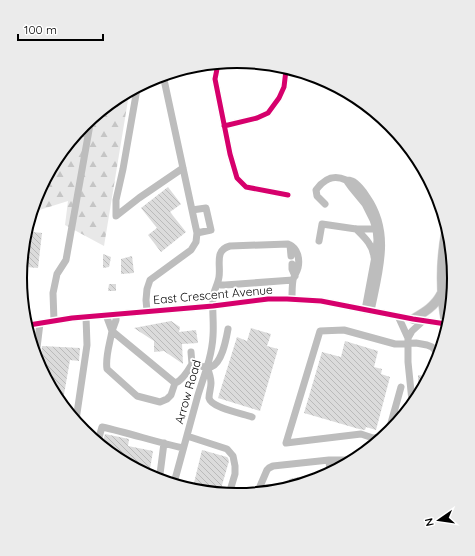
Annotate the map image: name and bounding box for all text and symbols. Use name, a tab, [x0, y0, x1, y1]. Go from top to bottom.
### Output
scale bar	[18, 16, 103, 42]
text: 100 m	[24, 22, 57, 37]
street label: East Crescent Avenue	[153, 282, 274, 307]
street label: Arrow Road	[171, 358, 204, 426]
north arrow	[419, 500, 459, 540]
text: N	[422, 517, 437, 528]

